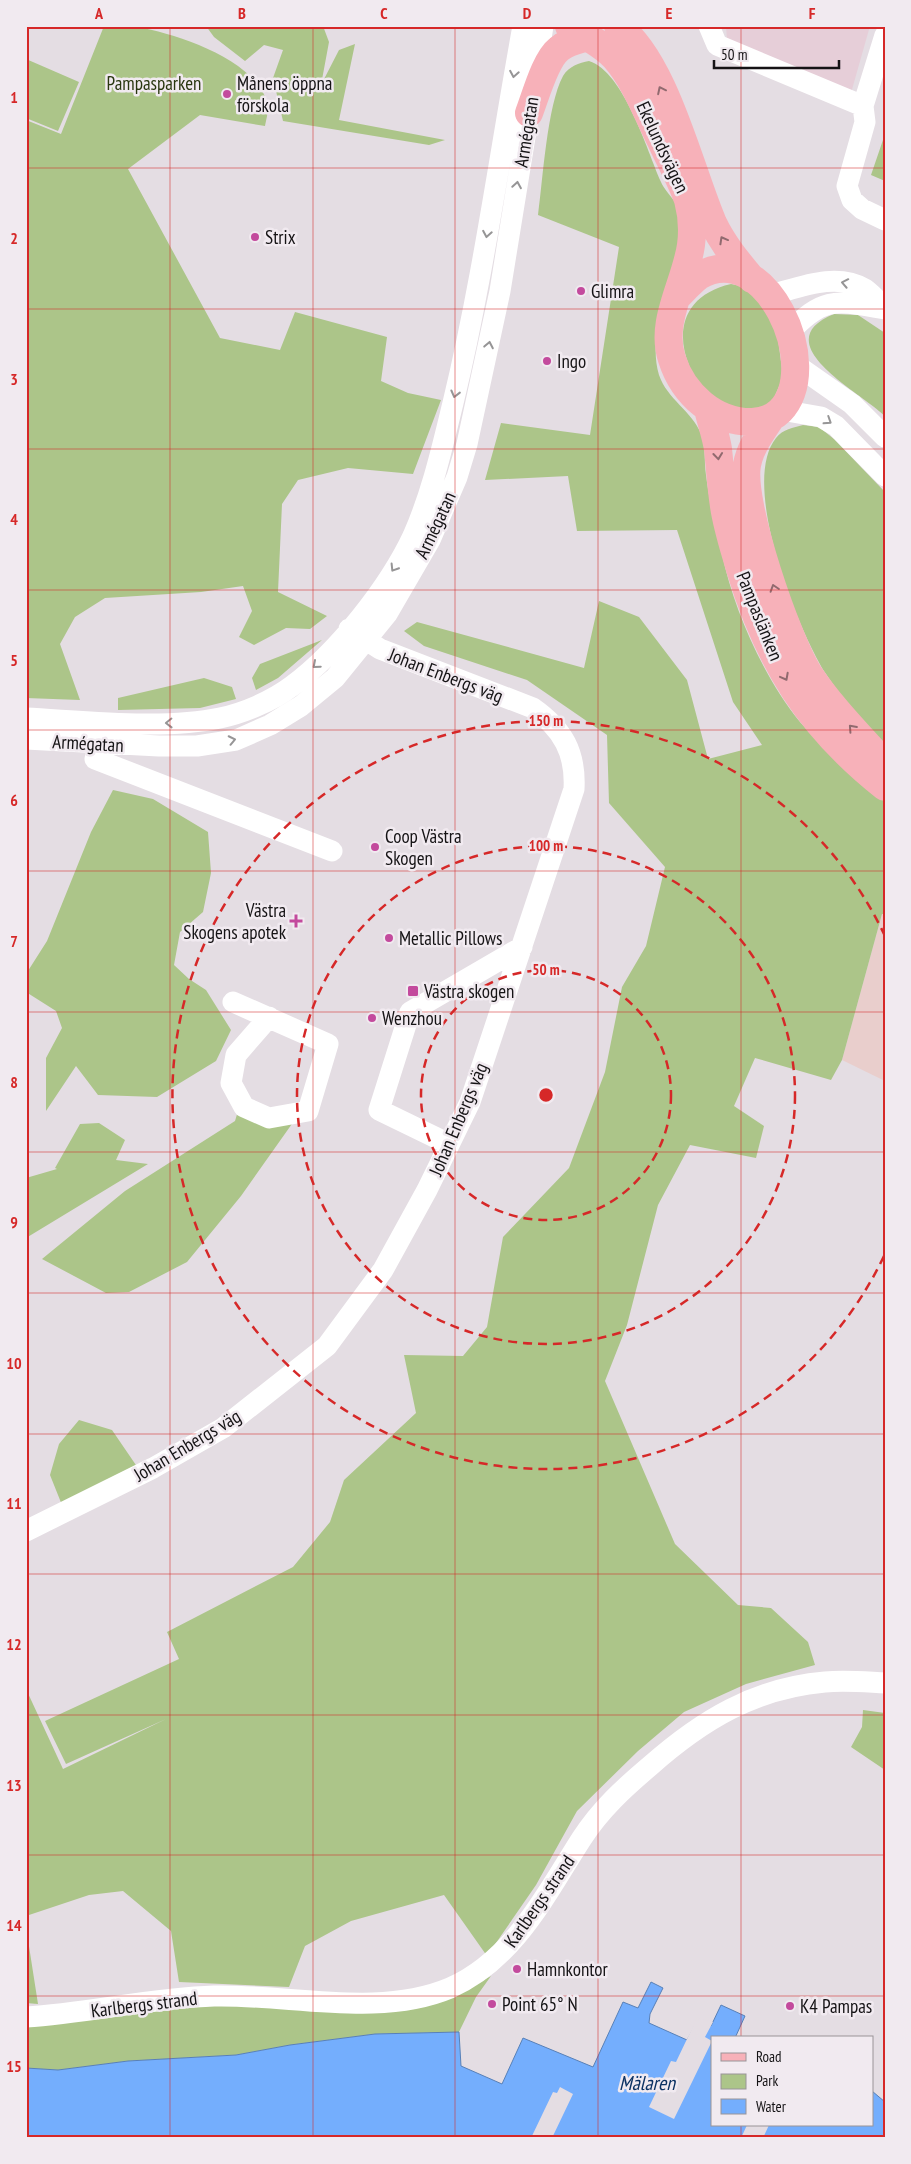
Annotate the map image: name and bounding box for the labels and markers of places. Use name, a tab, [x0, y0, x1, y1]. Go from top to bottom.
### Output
place label: Månens öppna förskola	[237, 71, 332, 117]
marker: Månens öppna förskola	[221, 88, 233, 100]
place label: Strix	[265, 225, 296, 249]
marker: Strix	[249, 231, 261, 243]
place label: Glimra	[591, 279, 634, 303]
marker: Glimra	[575, 285, 587, 297]
place label: Ingo	[557, 349, 586, 373]
marker: Ingo	[541, 355, 553, 367]
place label: Coop Västra Skogen	[385, 824, 462, 870]
marker: Coop Västra Skogen	[369, 841, 381, 853]
place label: Västra Skogens apotek	[183, 898, 287, 944]
marker: Västra Skogens apotek	[290, 915, 302, 927]
place label: Metallic Pillows	[399, 926, 502, 950]
marker: Metallic Pillows	[383, 932, 395, 944]
place label: Västra skogen	[423, 979, 514, 1003]
marker: Västra skogen	[406, 984, 420, 998]
place label: Wenzhou	[382, 1006, 442, 1030]
marker: Wenzhou	[366, 1012, 378, 1024]
centre of rings	[537, 1086, 555, 1104]
place label: Hamnkontor	[527, 1957, 609, 1981]
marker: Hamnkontor	[511, 1963, 523, 1975]
place label: Point 65° N	[502, 1992, 578, 2016]
place label: K4 Pampas	[800, 1994, 872, 2018]
marker: Point 65° N	[486, 1998, 498, 2010]
marker: K4 Pampas	[784, 2000, 796, 2012]

